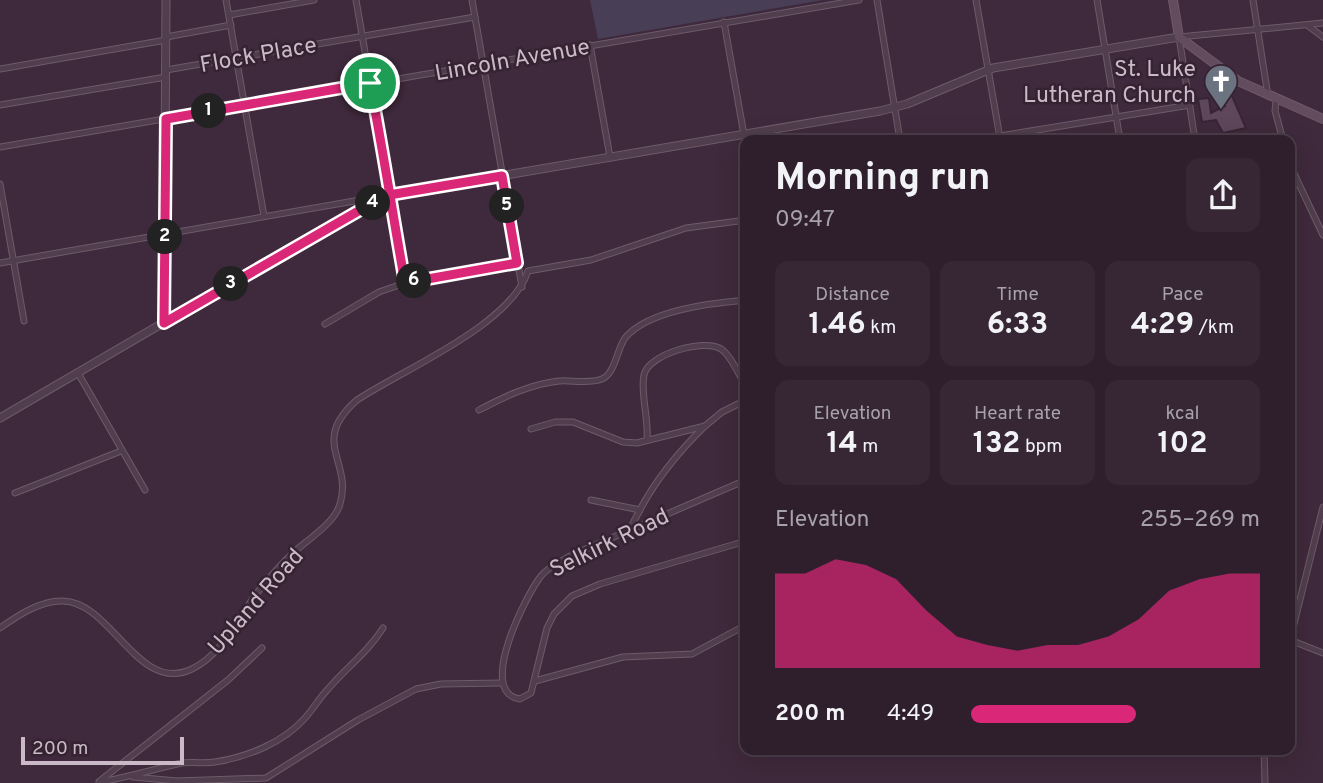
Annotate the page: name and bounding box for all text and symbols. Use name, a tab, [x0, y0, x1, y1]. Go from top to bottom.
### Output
street label: Flock Place	[198, 32, 319, 81]
street label: Lincoln Avenue	[433, 34, 592, 89]
pin	[340, 53, 400, 113]
place label: St. Luke Lutheran Church	[1023, 56, 1196, 111]
church icon: St. Luke Lutheran Church	[1202, 62, 1240, 111]
icon: arrive	[351, 64, 389, 102]
pin: 1	[192, 94, 227, 128]
text: 1	[205, 98, 212, 122]
text: Morning run	[775, 155, 991, 204]
button: share	[1186, 158, 1260, 232]
pin: 4	[356, 186, 390, 220]
pin: 5	[490, 188, 524, 224]
text: 4	[366, 190, 379, 214]
text: 5	[501, 193, 512, 217]
text: 09:47	[775, 206, 835, 235]
pin: 2	[148, 219, 182, 254]
text: 2	[159, 224, 170, 248]
pin: 6	[396, 264, 432, 298]
pin: 3	[214, 266, 248, 302]
text: 6	[408, 268, 419, 292]
text: 3	[225, 271, 236, 295]
text: Distance	[815, 283, 890, 307]
text: Time	[996, 283, 1039, 307]
text: Pace	[1162, 283, 1203, 307]
text: 1.46	[809, 307, 866, 344]
text: 6:33	[987, 307, 1048, 344]
text: 4:29	[1131, 307, 1194, 344]
text: km	[866, 316, 896, 340]
text: /km	[1194, 316, 1234, 340]
text: Elevation	[813, 402, 892, 426]
text: Heart rate	[974, 402, 1061, 426]
text: kcal	[1166, 402, 1199, 426]
text: 14	[827, 426, 858, 463]
text: 132	[973, 426, 1020, 463]
text: 102	[1157, 426, 1208, 463]
text: m	[858, 435, 878, 459]
text: bpm	[1020, 435, 1062, 459]
street label: Selkirk Road	[546, 503, 675, 586]
text: Elevation	[775, 506, 870, 535]
text: 255–269 m	[1140, 506, 1260, 535]
street label: Upland Road	[203, 543, 311, 662]
text: 200 m	[775, 700, 845, 729]
text: 4:49	[887, 700, 934, 729]
scale bar	[21, 734, 184, 766]
text: 200 m	[32, 737, 88, 761]

